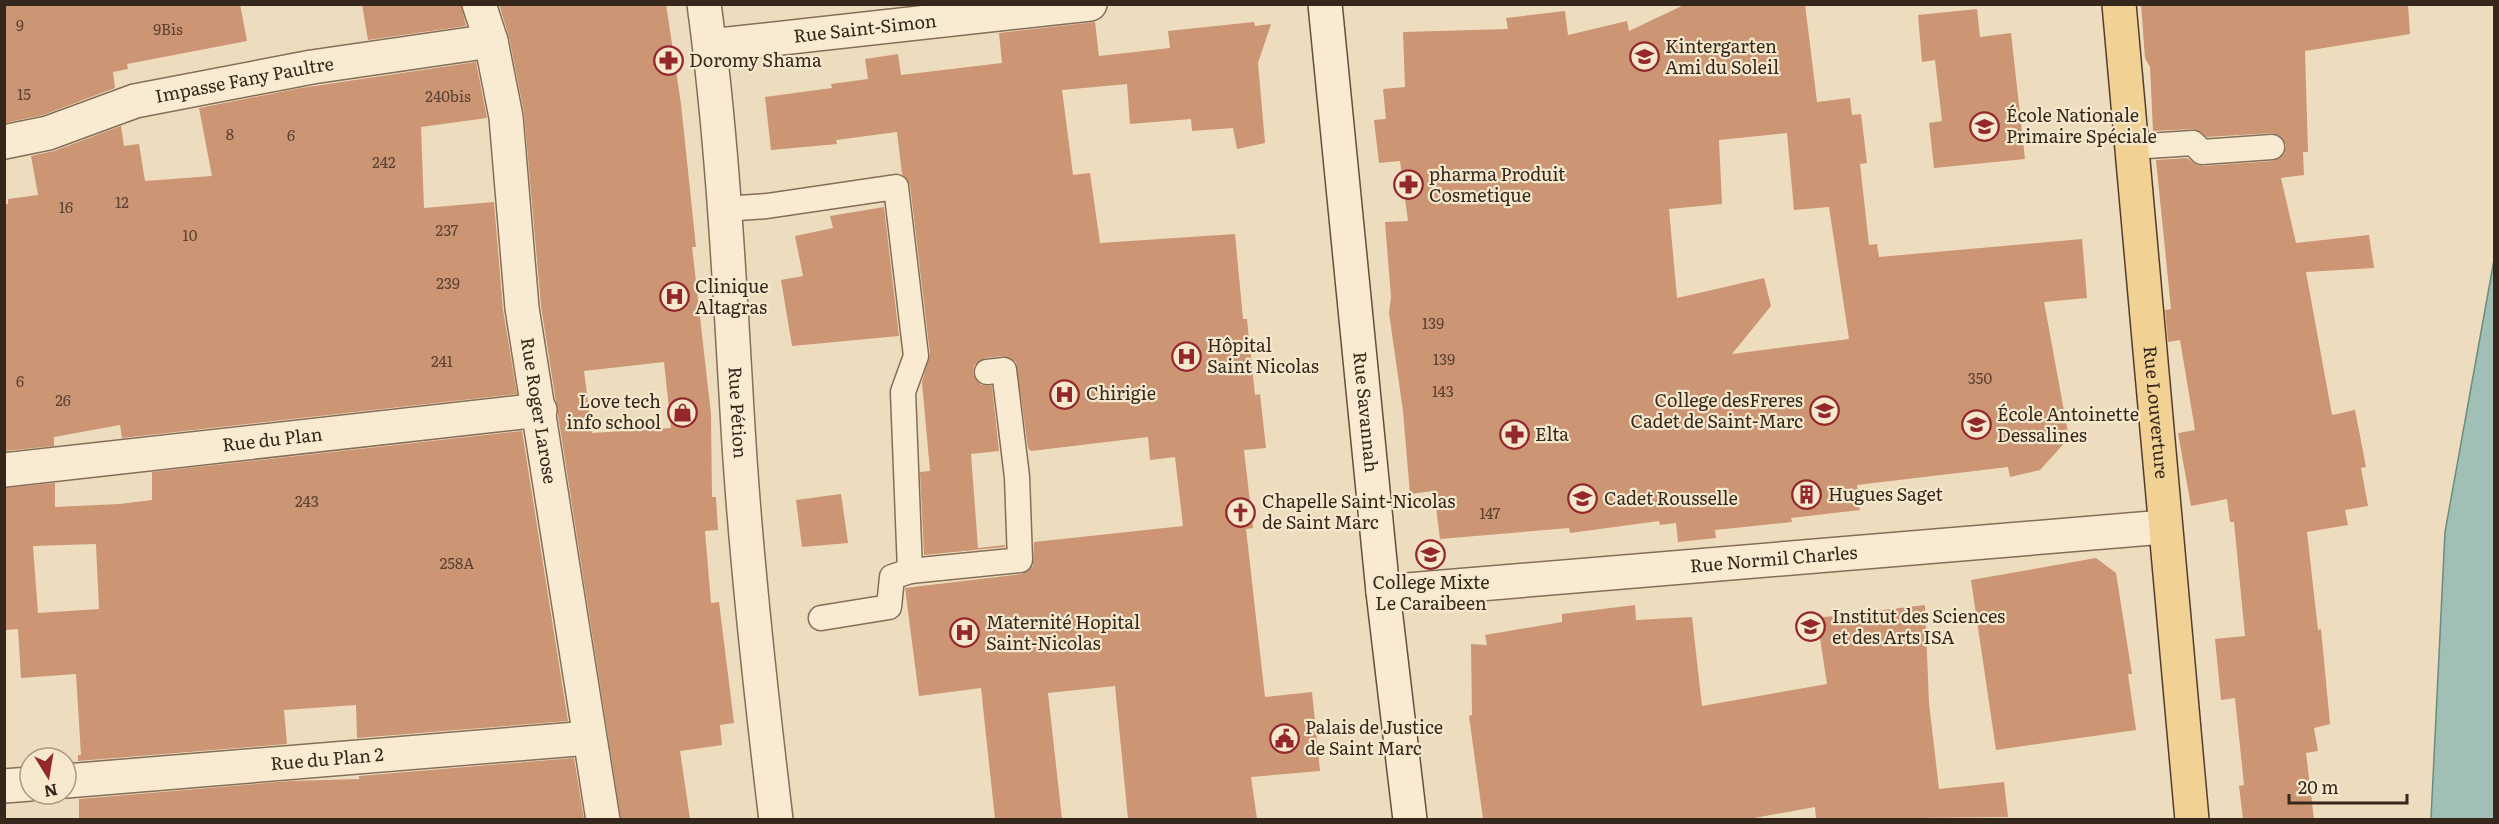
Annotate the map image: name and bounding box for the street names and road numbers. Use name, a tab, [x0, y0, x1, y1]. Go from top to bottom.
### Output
street label: Rue Saint-Simon	[792, 6, 938, 49]
street label: Impasse Fany Paultre	[153, 49, 335, 109]
street label: Rue Roger Larose	[515, 335, 565, 486]
street label: Rue Louverture	[2138, 345, 2176, 480]
street label: Rue Savannah	[1347, 350, 1386, 474]
street label: Rue Pétion	[722, 366, 755, 459]
street label: Rue du Plan	[221, 419, 324, 457]
street label: Rue Normil Charles	[1689, 538, 1858, 578]
street label: Rue du Plan 2	[269, 740, 385, 776]

